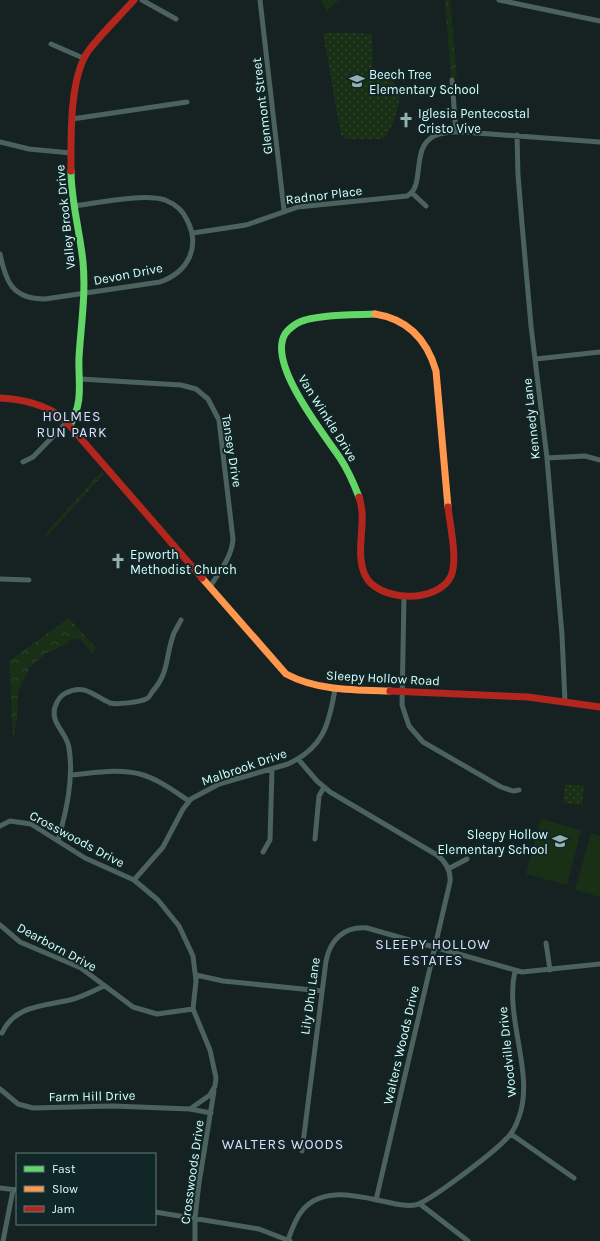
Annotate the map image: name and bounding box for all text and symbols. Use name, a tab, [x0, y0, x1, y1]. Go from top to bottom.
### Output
street label: Glenmont Street	[249, 57, 275, 155]
place label: Beech Tree Elementary School	[369, 67, 479, 97]
school or university icon: Beech Tree Elementary School	[348, 72, 366, 90]
place label: Iglesia Pentecostal Cristo Vive	[418, 106, 530, 136]
church icon: Iglesia Pentecostal Cristo Vive	[397, 111, 415, 129]
street label: Valley Brook Drive	[52, 164, 78, 270]
street label: Radnor Place	[285, 183, 363, 207]
street label: Devon Drive	[92, 260, 164, 288]
street label: Van Winkle Drive	[295, 372, 361, 464]
street label: Kennedy Lane	[519, 377, 543, 460]
district label: HOLMES RUN PARK	[37, 408, 107, 441]
street label: Tansey Drive	[219, 414, 245, 489]
place label: Epworth Methodist Church	[130, 547, 237, 577]
church icon: Epworth Methodist Church	[109, 552, 127, 570]
street label: Sleepy Hollow Road	[326, 668, 440, 688]
street label: Malbrook Drive	[199, 745, 289, 789]
street label: Crosswoods Drive	[27, 808, 127, 870]
place label: Sleepy Hollow Elementary School	[438, 827, 549, 857]
school or university icon: Sleepy Hollow Elementary School	[551, 832, 569, 850]
street label: Dearborn Drive	[15, 920, 100, 974]
district label: SLEEPY HOLLOW ESTATES	[375, 936, 491, 969]
street label: Lily Dhu Lane	[297, 956, 323, 1036]
street label: Walters Woods Drive	[380, 984, 422, 1106]
street label: Woodville Drive	[495, 1006, 519, 1098]
street label: Farm Hill Drive	[48, 1088, 136, 1104]
street label: Crosswoods Drive	[177, 1119, 207, 1225]
district label: WALTERS WOODS	[222, 1136, 344, 1153]
legend	[16, 1153, 156, 1225]
text: Fast	[52, 1162, 76, 1176]
text: Slow	[52, 1182, 78, 1196]
text: Jam	[52, 1202, 75, 1216]

